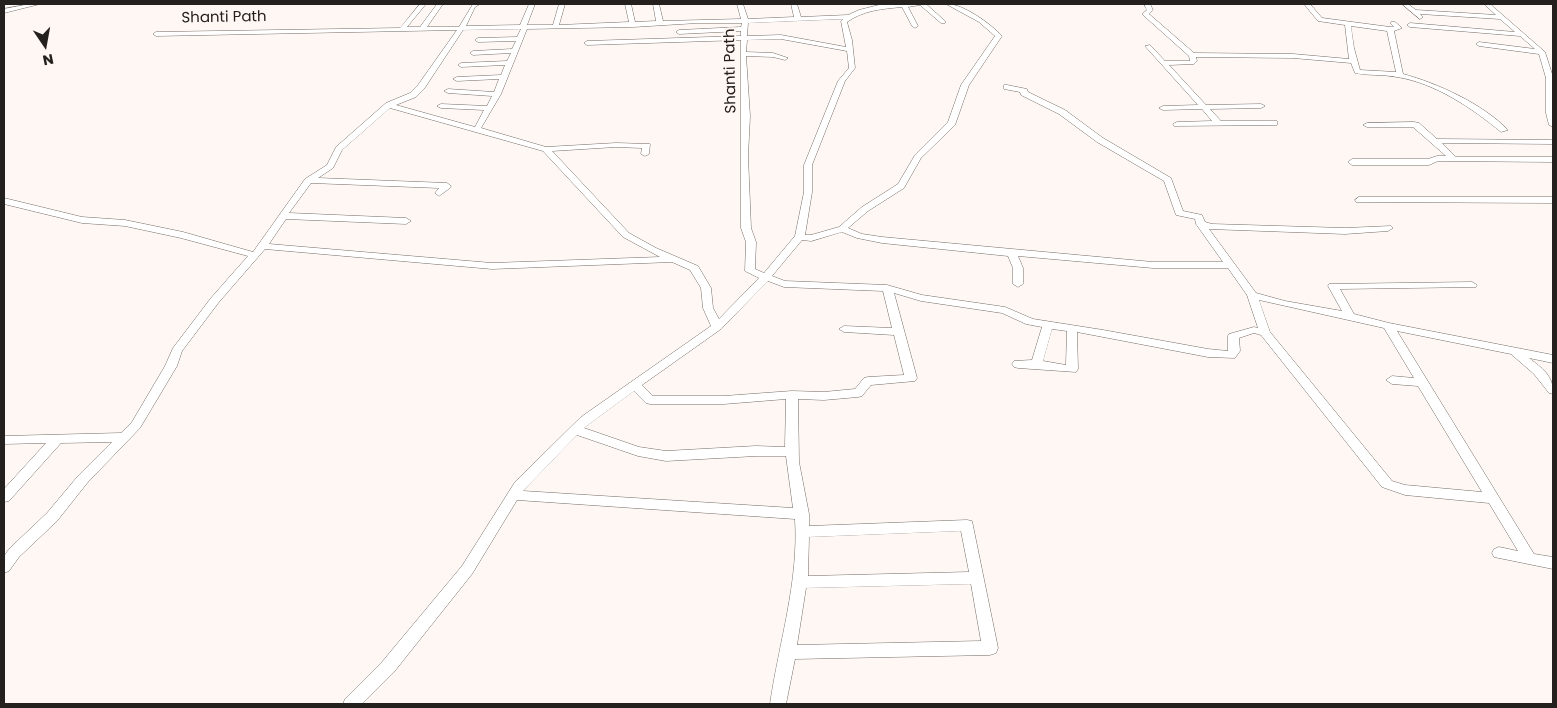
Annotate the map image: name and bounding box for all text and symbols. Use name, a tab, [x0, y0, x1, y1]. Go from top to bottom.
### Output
street label: Shanti Path	[181, 8, 267, 28]
north arrow	[20, 20, 70, 70]
street label: Shanti Path	[721, 28, 741, 114]
text: N	[41, 49, 55, 71]

